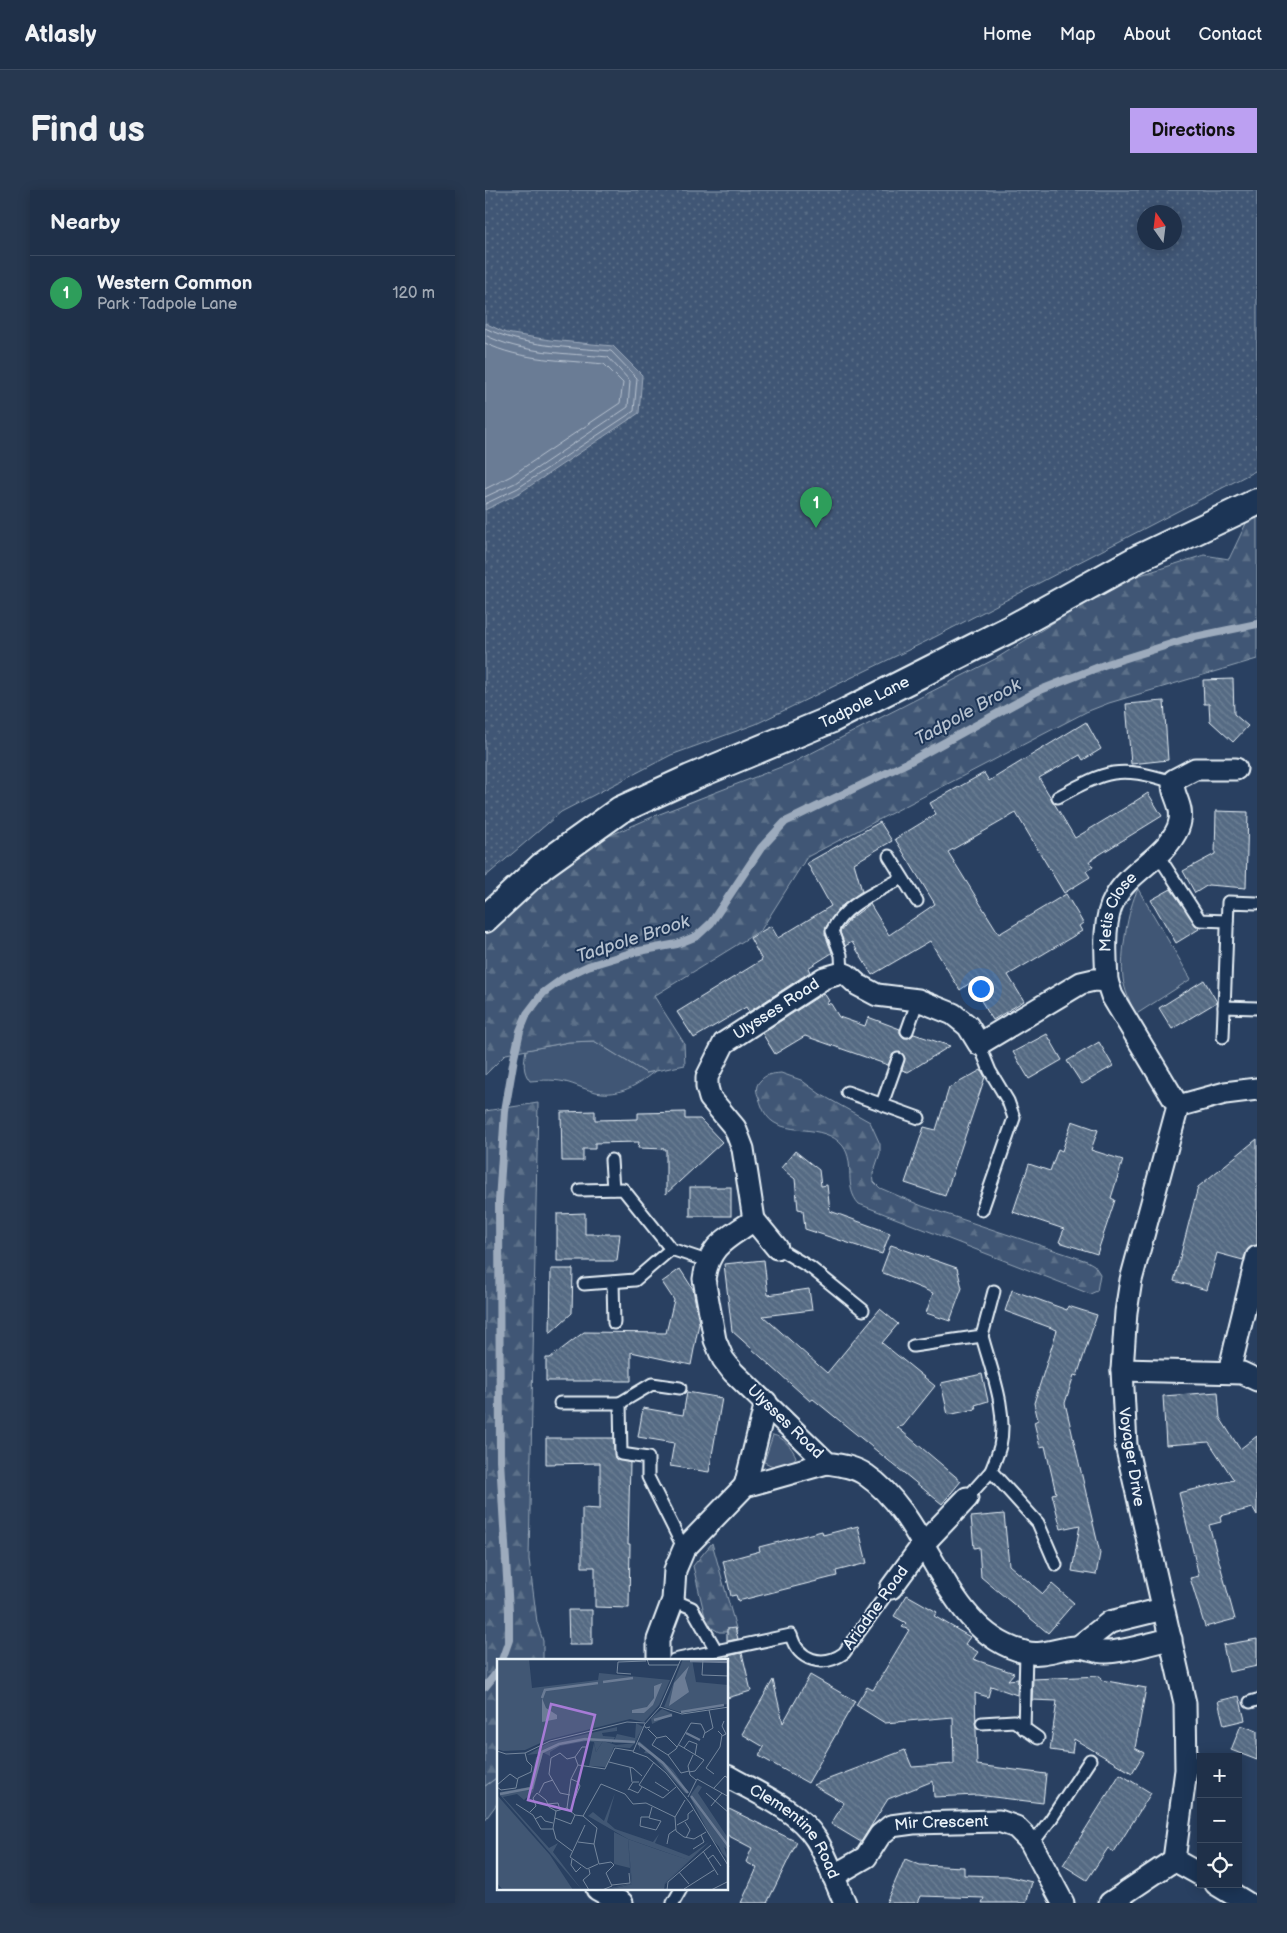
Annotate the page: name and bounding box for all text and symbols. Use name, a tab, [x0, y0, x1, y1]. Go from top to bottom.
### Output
text: Atlasly	[25, 20, 96, 49]
text: Home	[983, 24, 1032, 45]
text: Map	[1060, 24, 1096, 45]
text: About	[1124, 24, 1171, 45]
text: Contact	[1199, 24, 1262, 45]
button: Directions	[1130, 108, 1257, 153]
text: Find us	[30, 109, 145, 152]
north arrow	[1137, 205, 1182, 250]
text: Nearby	[50, 210, 120, 235]
text: Western Common	[97, 272, 252, 295]
text: 1	[63, 284, 69, 303]
text: 120 m	[392, 284, 435, 303]
text: Park · Tadpole Lane	[97, 295, 237, 314]
pin: 1	[800, 487, 832, 528]
street label: Tadpole Lane	[817, 672, 913, 733]
water label: Tadpole Brook	[911, 674, 1026, 750]
street label: Metis Close	[1096, 868, 1141, 952]
water label: Tadpole Brook	[574, 910, 693, 967]
street label: Ulysses Road	[730, 974, 823, 1044]
your location	[968, 976, 994, 1002]
street label: Ulysses Road	[743, 1381, 827, 1463]
street label: Voyager Drive	[1114, 1406, 1148, 1508]
street label: Ariadne Road	[839, 1562, 913, 1654]
inset map	[497, 1659, 729, 1890]
map controls	[1197, 1753, 1242, 1888]
button: +	[1197, 1753, 1242, 1798]
street label: Clementine Road	[746, 1780, 843, 1881]
button: −	[1197, 1798, 1242, 1843]
street label: Mir Crescent	[893, 1812, 989, 1835]
button: locate	[1197, 1843, 1242, 1888]

